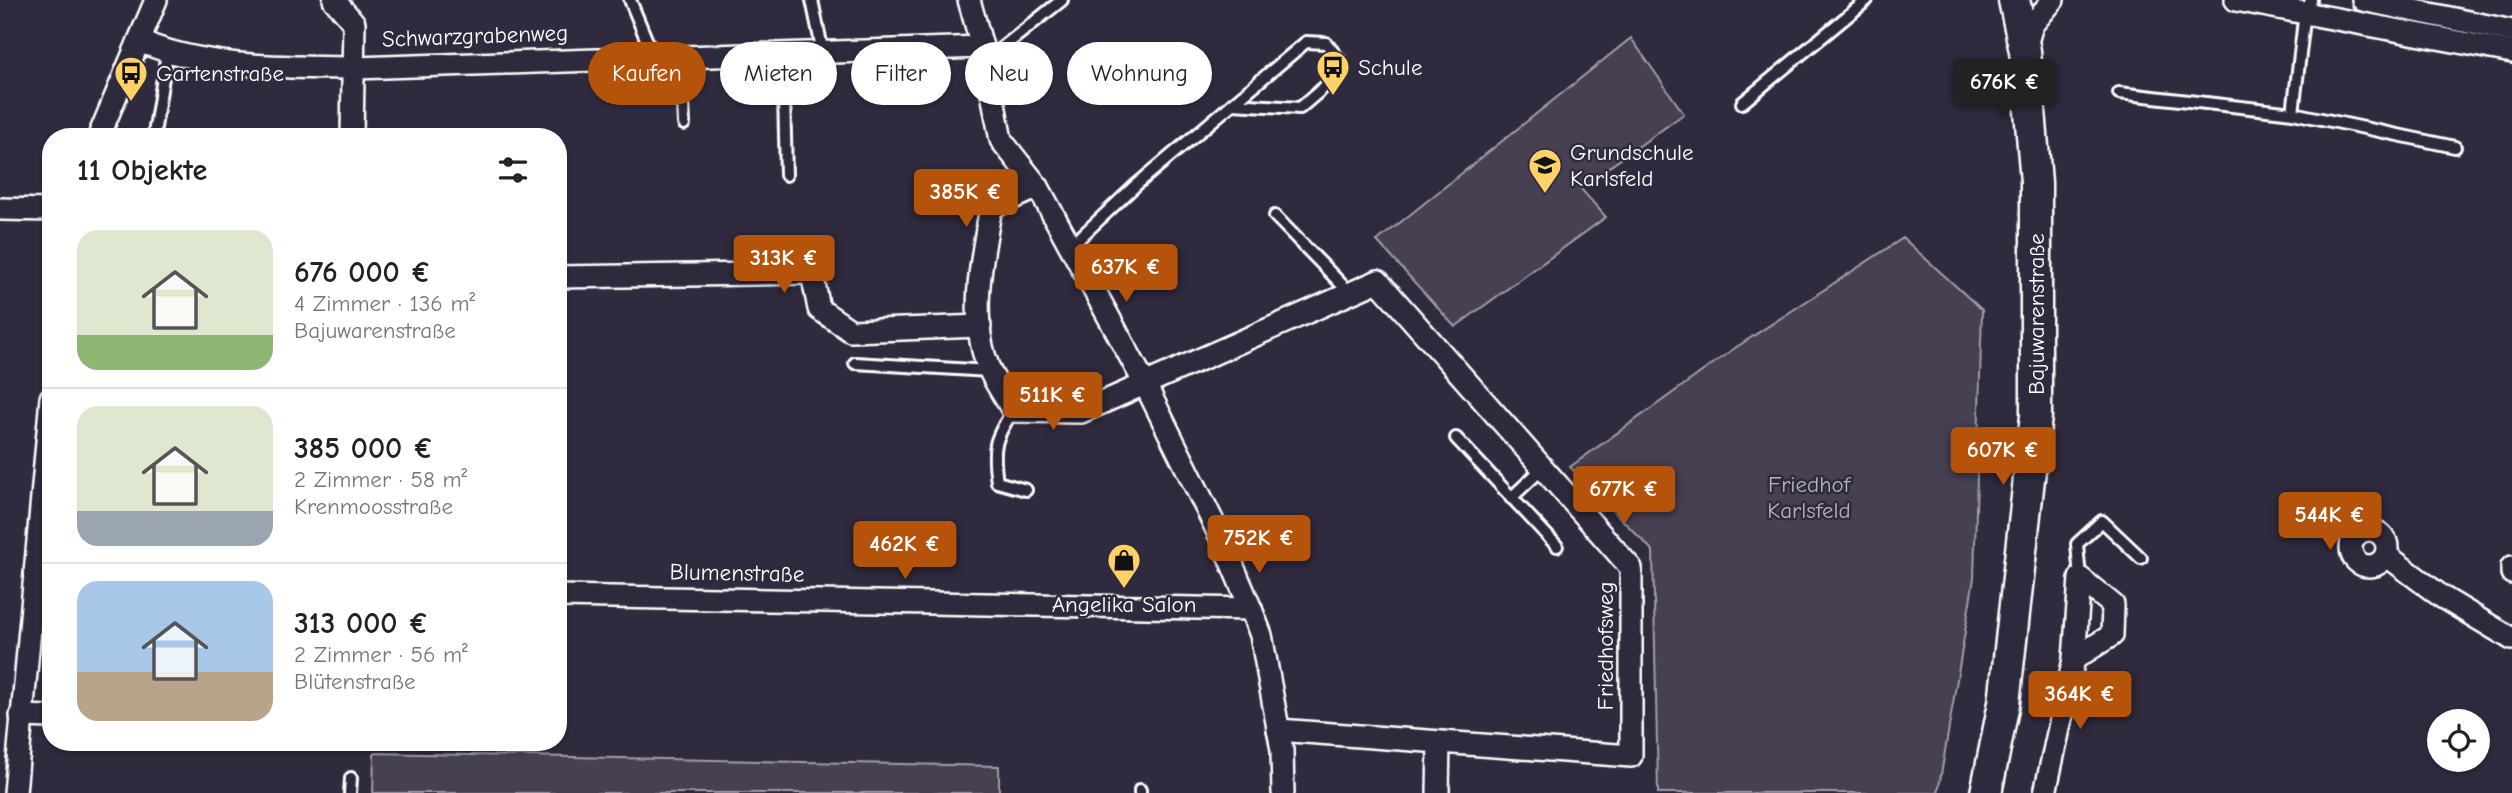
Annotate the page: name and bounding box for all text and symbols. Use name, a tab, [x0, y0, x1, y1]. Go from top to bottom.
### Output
street label: Schwarzgrabenweg	[381, 19, 569, 53]
chip: Kaufen	[588, 42, 706, 105]
chip: Mieten	[720, 42, 837, 105]
chip: Filter	[851, 42, 951, 105]
chip: Neu	[965, 42, 1053, 105]
chip: Wohnung	[1067, 42, 1212, 105]
bus stop icon: Schule	[1314, 48, 1352, 97]
bus stop icon: Gartenstraße	[112, 54, 150, 103]
place label: Schule	[1358, 54, 1422, 81]
place label: Gartenstraße	[156, 60, 284, 87]
pin: 676K €	[1948, 60, 2062, 119]
text: 676K €	[1970, 68, 2040, 95]
place label: Grundschule Karlsfeld	[1570, 139, 1694, 192]
school or university icon: Grundschule Karlsfeld	[1526, 146, 1564, 195]
icon: filters	[494, 151, 532, 189]
text: 11 Objekte	[77, 153, 207, 188]
pin: 385K €	[909, 170, 1023, 229]
text: 385K €	[930, 178, 1002, 205]
street label: Bajuwarenstraße	[2023, 233, 2050, 395]
pin: 313K €	[727, 236, 841, 295]
text: 313K €	[750, 244, 818, 271]
pin: 637K €	[1069, 244, 1183, 304]
text: 637K €	[1091, 253, 1161, 280]
text: 676 000 €	[294, 255, 431, 290]
icon: home	[133, 258, 217, 342]
text: 4 Zimmer · 136 m²	[294, 290, 475, 317]
text: Bajuwarenstraße	[294, 317, 456, 344]
pin: 511K €	[996, 372, 1110, 432]
text: 511K €	[1019, 381, 1087, 408]
pin: 607K €	[1946, 428, 2060, 487]
text: 385 000 €	[294, 431, 434, 466]
icon: home	[133, 434, 217, 518]
text: 607K €	[1967, 436, 2039, 463]
text: 2 Zimmer · 58 m²	[294, 466, 467, 493]
pin: 677K €	[1567, 466, 1681, 526]
park label: Friedhof Karlsfeld	[1767, 471, 1852, 524]
text: 677K €	[1589, 475, 1659, 502]
pin: 544K €	[2273, 492, 2387, 552]
text: Krenmoosstraße	[294, 493, 453, 520]
text: 544K €	[2295, 501, 2365, 528]
pin: 752K €	[1202, 516, 1316, 575]
pin: 462K €	[848, 522, 962, 581]
text: 752K €	[1223, 524, 1295, 551]
text: 462K €	[869, 530, 941, 557]
shop icon: Angelika Salon	[1105, 541, 1143, 590]
street label: Blumenstraße	[669, 558, 805, 588]
street label: Friedhofsweg	[1592, 582, 1619, 710]
place label: Angelika Salon	[1052, 591, 1196, 618]
text: 313 000 €	[294, 606, 429, 641]
icon: home	[133, 609, 217, 693]
text: 2 Zimmer · 56 m²	[294, 641, 468, 668]
text: Blütenstraße	[294, 668, 416, 695]
pin: 364K €	[2023, 672, 2137, 731]
text: 364K €	[2044, 680, 2116, 707]
map controls	[2427, 709, 2490, 772]
button: locate	[2427, 709, 2490, 772]

